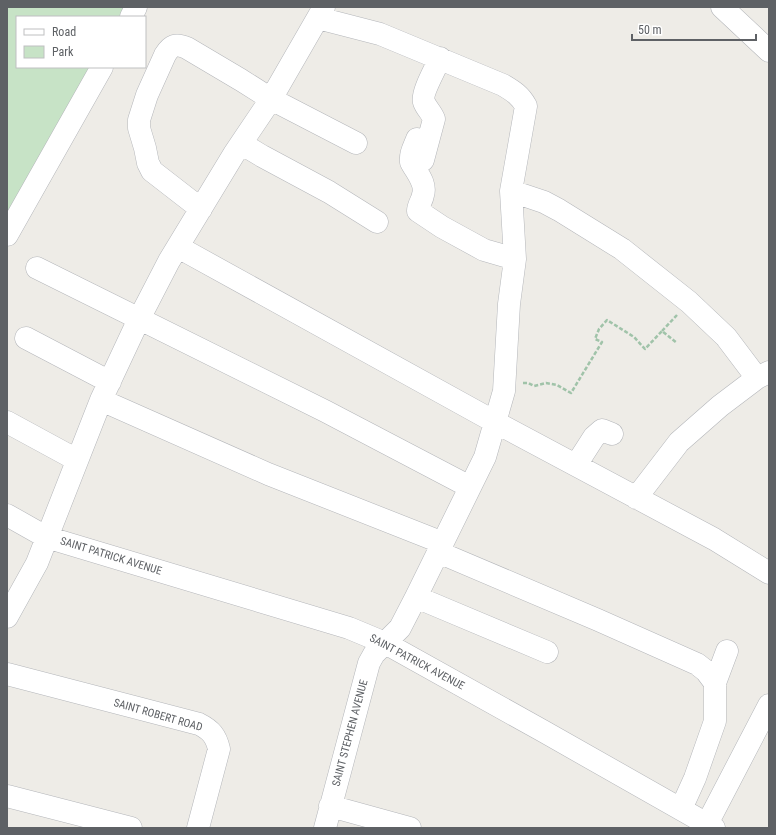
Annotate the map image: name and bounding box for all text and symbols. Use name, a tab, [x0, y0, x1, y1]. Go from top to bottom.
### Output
legend	[16, 16, 146, 68]
scale bar	[632, 16, 756, 42]
text: 50 m	[638, 23, 662, 37]
text: Road	[52, 25, 76, 39]
text: Park	[52, 45, 74, 59]
street label: SAINT PATRICK AVENUE	[59, 534, 164, 578]
street label: SAINT PATRICK AVENUE	[367, 631, 467, 693]
street label: SAINT STEPHEN AVENUE	[329, 678, 371, 788]
street label: SAINT ROBERT ROAD	[112, 696, 204, 734]

